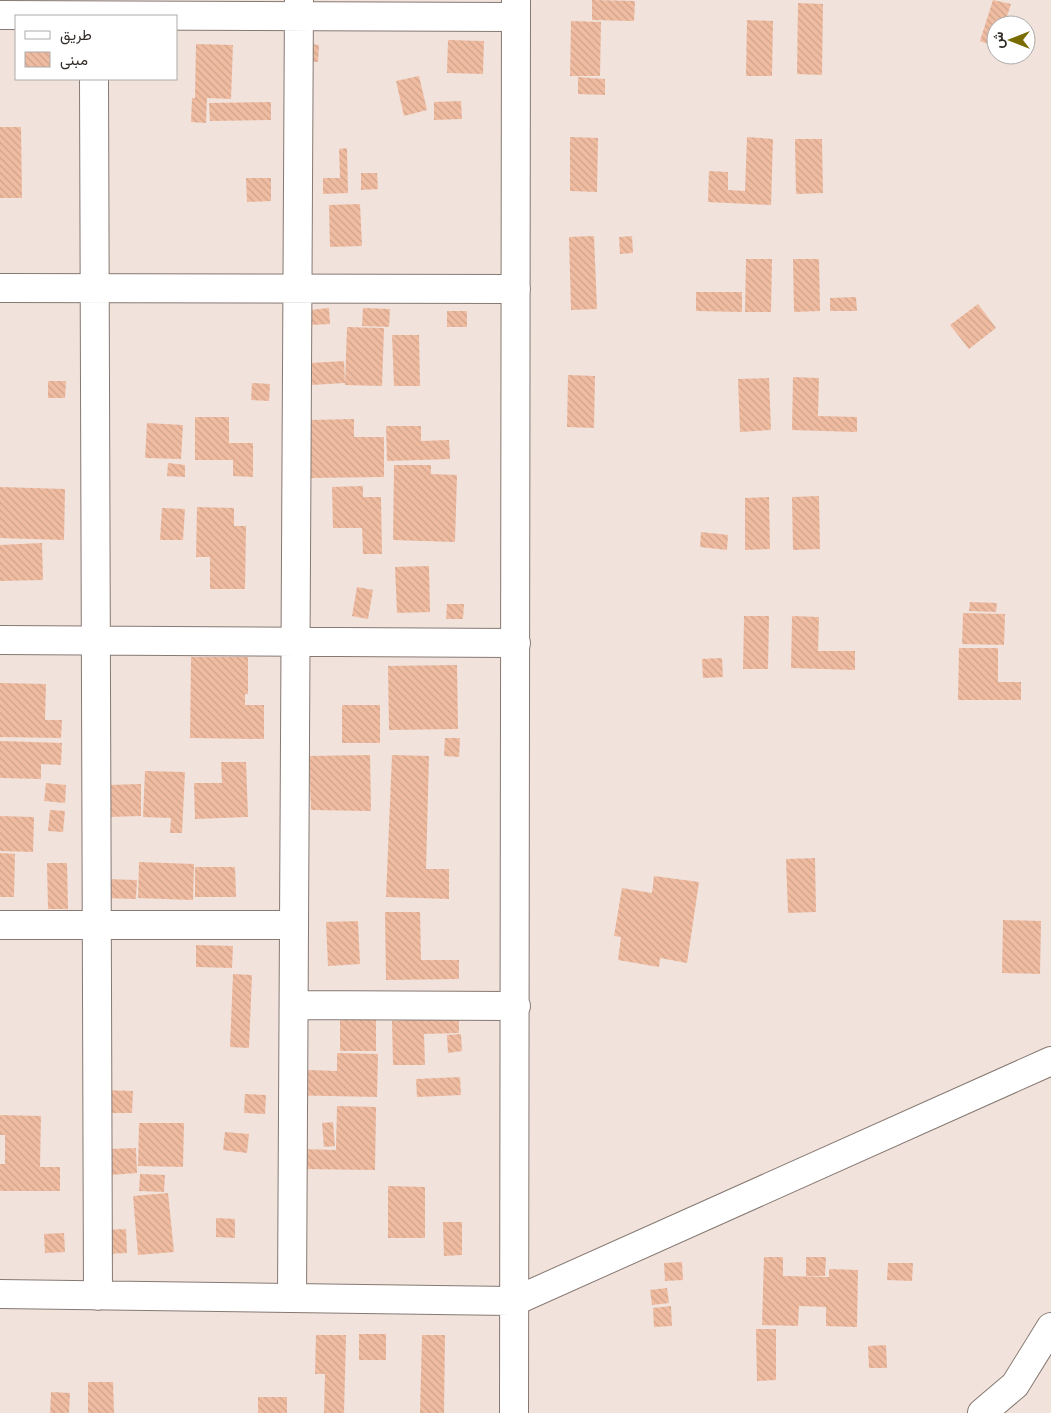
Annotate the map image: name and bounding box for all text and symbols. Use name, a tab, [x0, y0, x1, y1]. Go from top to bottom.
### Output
legend	[15, 15, 178, 80]
north arrow	[986, 15, 1036, 65]
text: طريق	[60, 25, 92, 45]
text: ش	[989, 31, 1007, 48]
text: مبنى	[60, 50, 88, 70]

